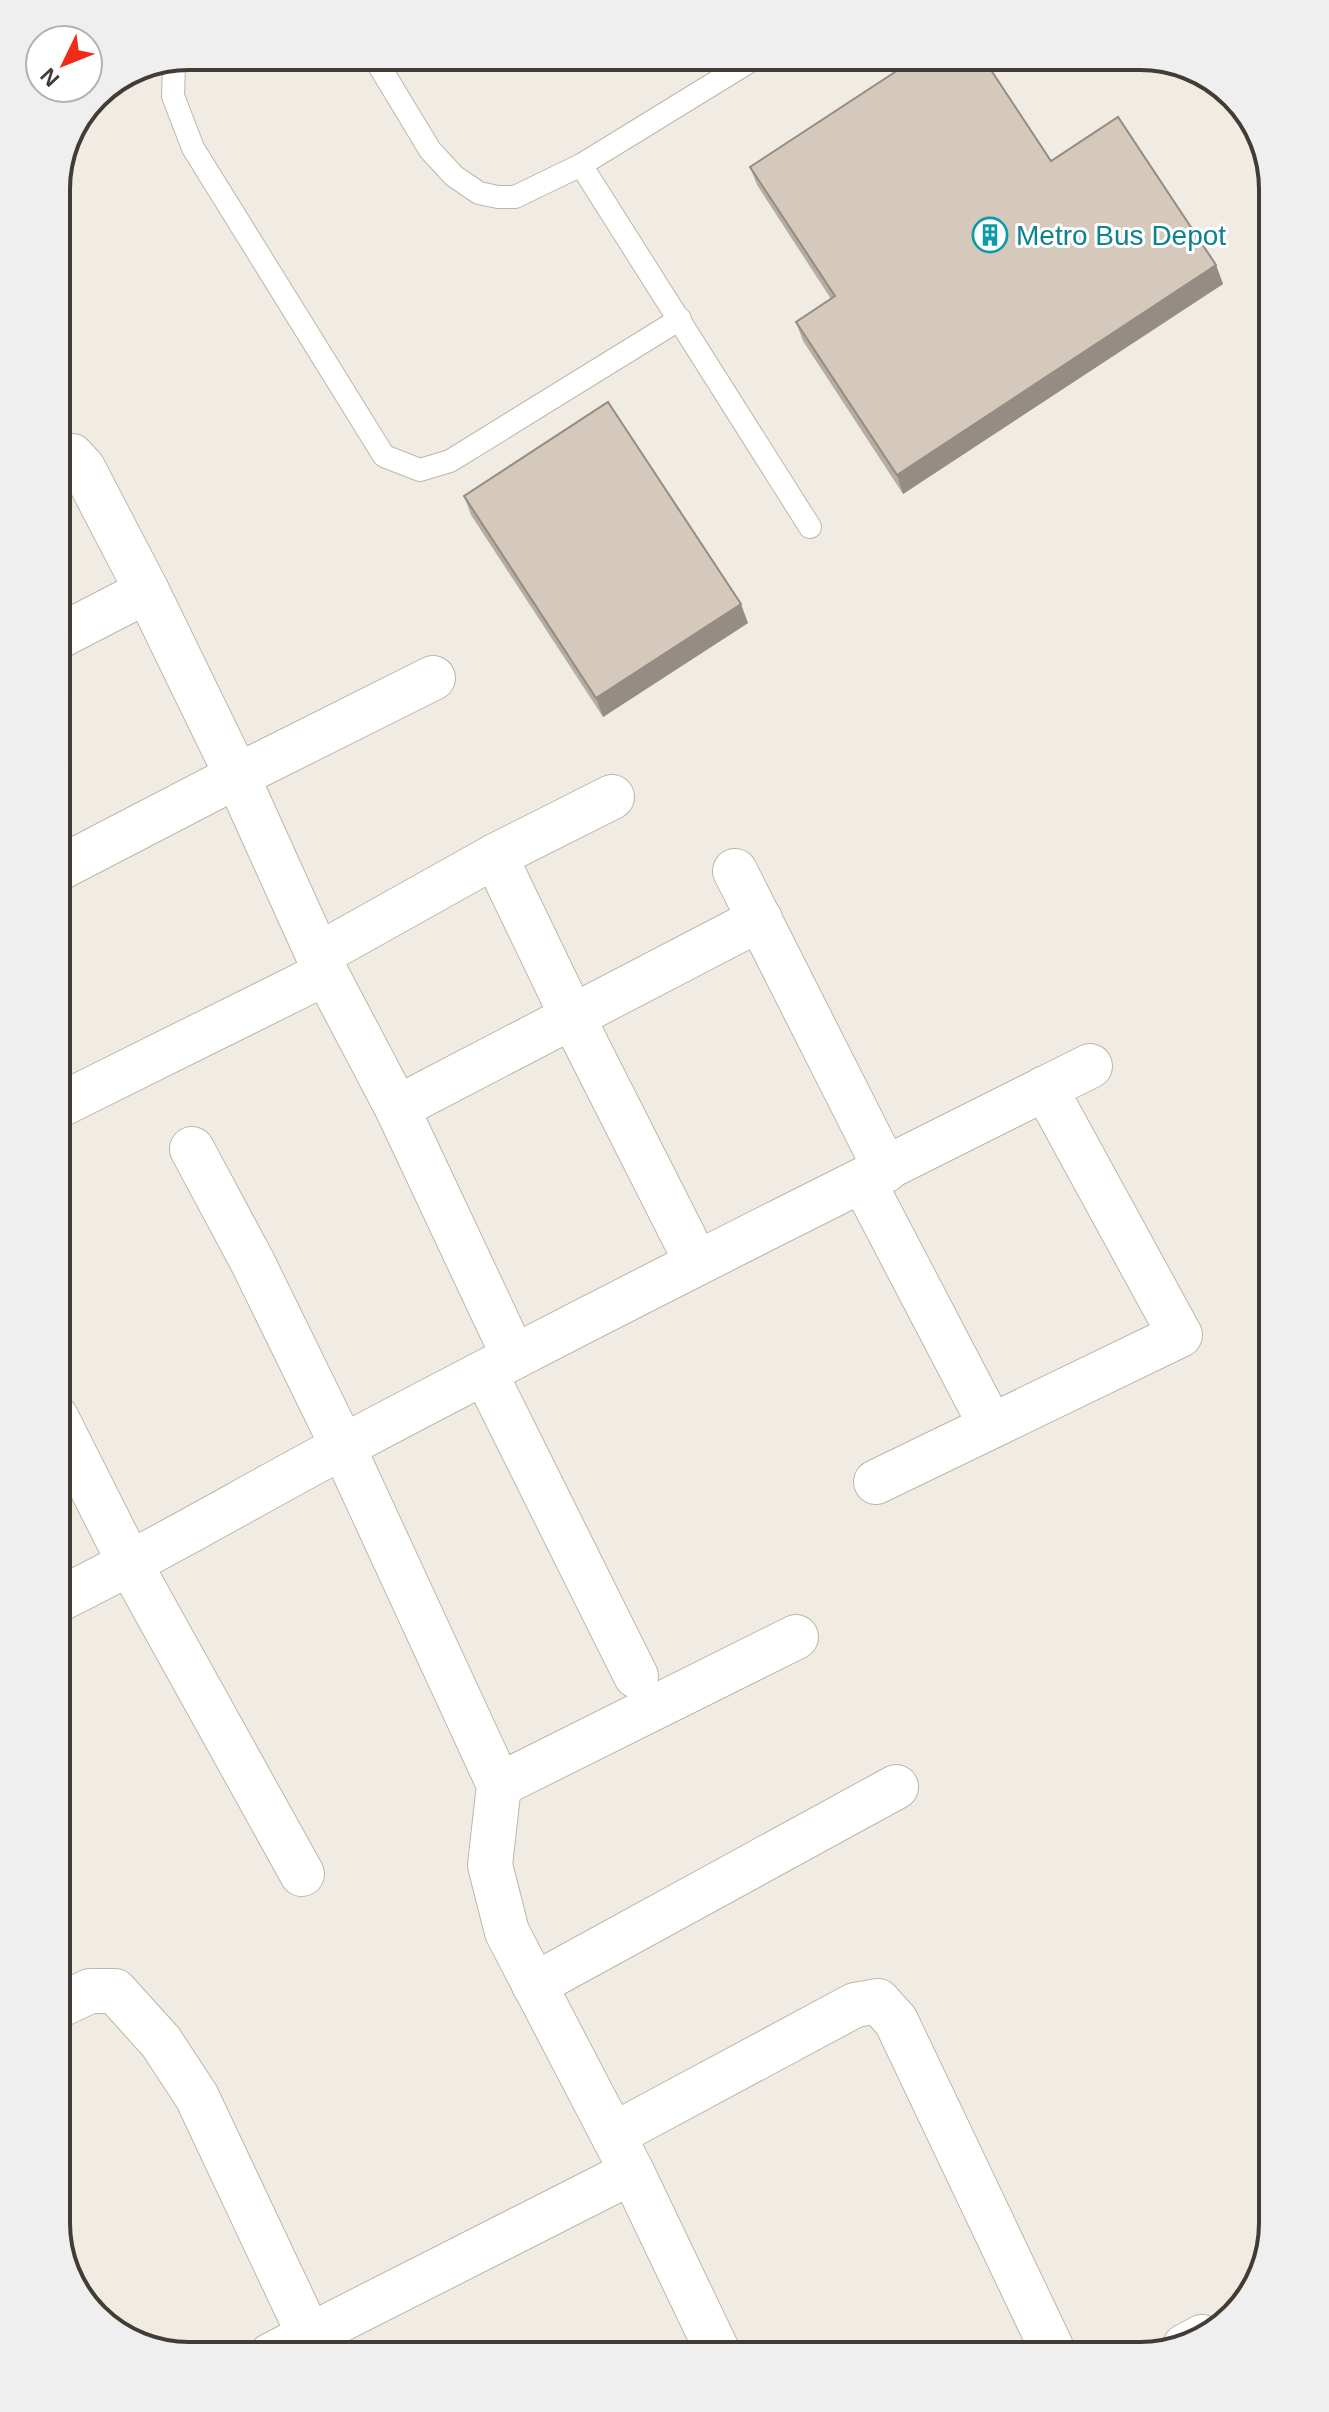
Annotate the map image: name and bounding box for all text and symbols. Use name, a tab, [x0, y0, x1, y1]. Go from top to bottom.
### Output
north arrow	[24, 24, 104, 104]
text: N	[35, 63, 64, 92]
building icon: Metro Bus Depot	[971, 216, 1009, 254]
place label: Metro Bus Depot	[1016, 220, 1226, 251]

